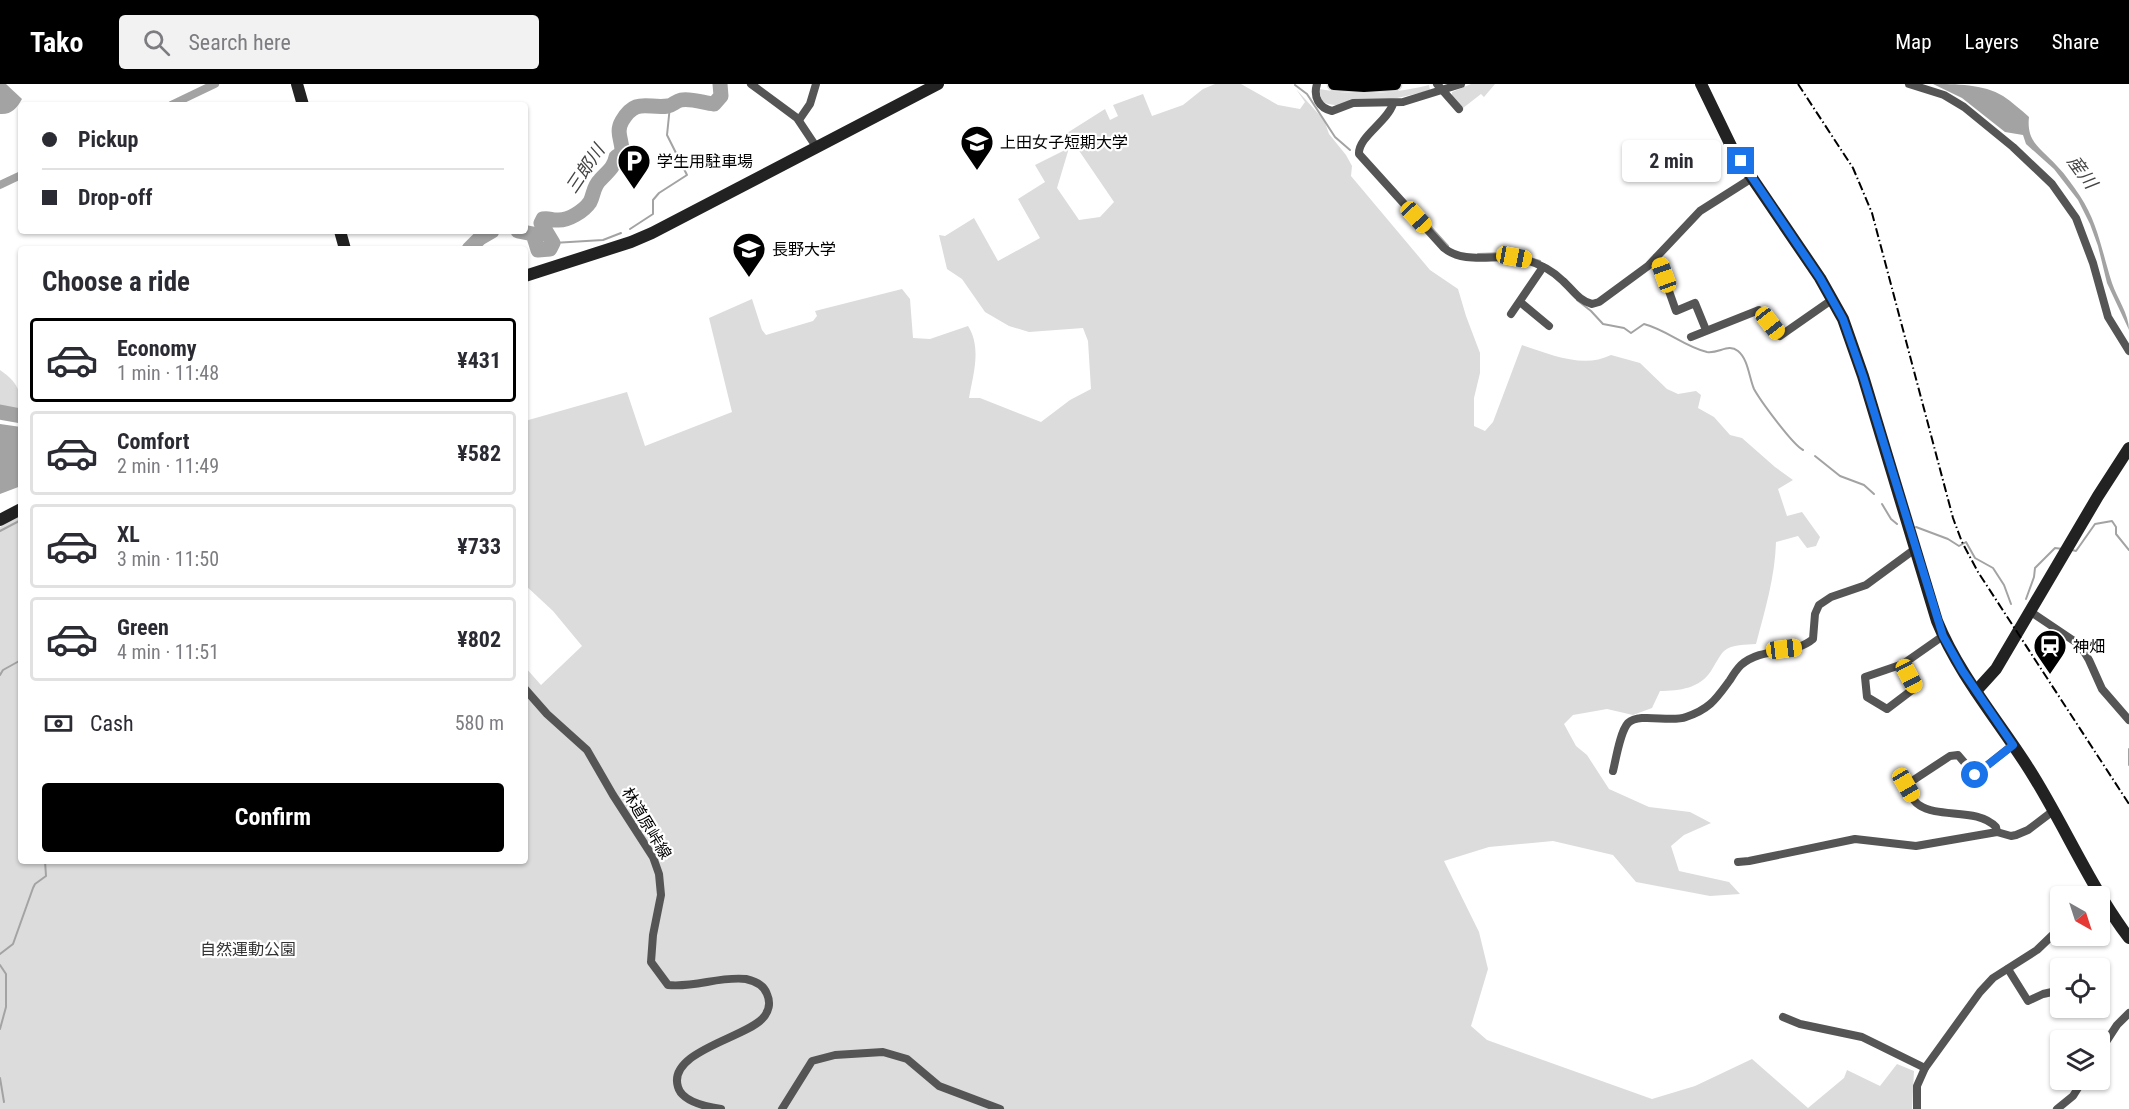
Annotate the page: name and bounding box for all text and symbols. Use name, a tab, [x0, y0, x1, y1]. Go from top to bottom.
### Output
search box	[119, 15, 539, 69]
text: Tako	[30, 26, 83, 59]
icon: search	[140, 26, 173, 59]
text: Search here	[188, 30, 291, 55]
text: Map	[1895, 30, 1932, 54]
text: Layers	[1965, 30, 2019, 54]
text: Share	[2052, 30, 2099, 54]
school or university icon: 上田女子短期大学	[959, 124, 995, 171]
text: Pickup	[78, 127, 138, 152]
place label: 上田女子短期大学	[1000, 133, 1128, 152]
water label: 三郎川	[561, 139, 610, 197]
callout: 2 min	[1621, 140, 1720, 182]
parking icon: 学生用駐車場	[616, 143, 652, 190]
route end	[1727, 147, 1754, 174]
text: 2 min	[1649, 149, 1694, 173]
water label: 産川	[2063, 151, 2103, 194]
place label: 学生用駐車場	[657, 152, 753, 171]
text: Drop-off	[78, 185, 152, 210]
car	[1397, 198, 1435, 236]
school or university icon: 長野大学	[731, 231, 767, 278]
place label: 長野大学	[772, 240, 836, 259]
car	[1495, 245, 1533, 269]
car	[1649, 255, 1679, 295]
text: Choose a ride	[42, 266, 190, 298]
car	[1752, 303, 1788, 343]
icon: car	[45, 333, 99, 387]
text: Economy	[117, 336, 197, 361]
text: ¥431	[457, 348, 501, 373]
text: 1 min · 11:48	[117, 361, 219, 385]
icon: car	[45, 426, 99, 480]
text: Comfort	[117, 429, 190, 454]
text: ¥582	[457, 441, 501, 466]
text: 2 min · 11:49	[117, 454, 219, 478]
icon: car	[45, 519, 99, 573]
text: XL	[117, 522, 140, 547]
text: ¥733	[457, 534, 501, 559]
text: 3 min · 11:50	[117, 547, 219, 571]
icon: car	[45, 612, 99, 666]
text: Green	[117, 615, 169, 640]
text: ¥802	[457, 627, 501, 652]
station icon: 神畑	[2032, 628, 2068, 675]
place label: 神畑	[2073, 637, 2105, 656]
car	[1765, 638, 1803, 660]
text: 4 min · 11:51	[117, 640, 219, 664]
car	[1893, 656, 1925, 696]
icon: cash	[42, 707, 75, 740]
text: Cash	[90, 711, 134, 736]
text: 580 m	[455, 711, 504, 735]
route start	[1961, 761, 1988, 788]
car	[1889, 765, 1923, 805]
button: Confirm	[42, 783, 504, 852]
street label: 林道原峠線	[618, 784, 675, 862]
north arrow	[2050, 886, 2110, 946]
map controls	[2050, 886, 2110, 1090]
park label: 自然運動公園	[200, 940, 296, 959]
button: locate	[2050, 958, 2110, 1018]
button: layers	[2050, 1030, 2110, 1090]

